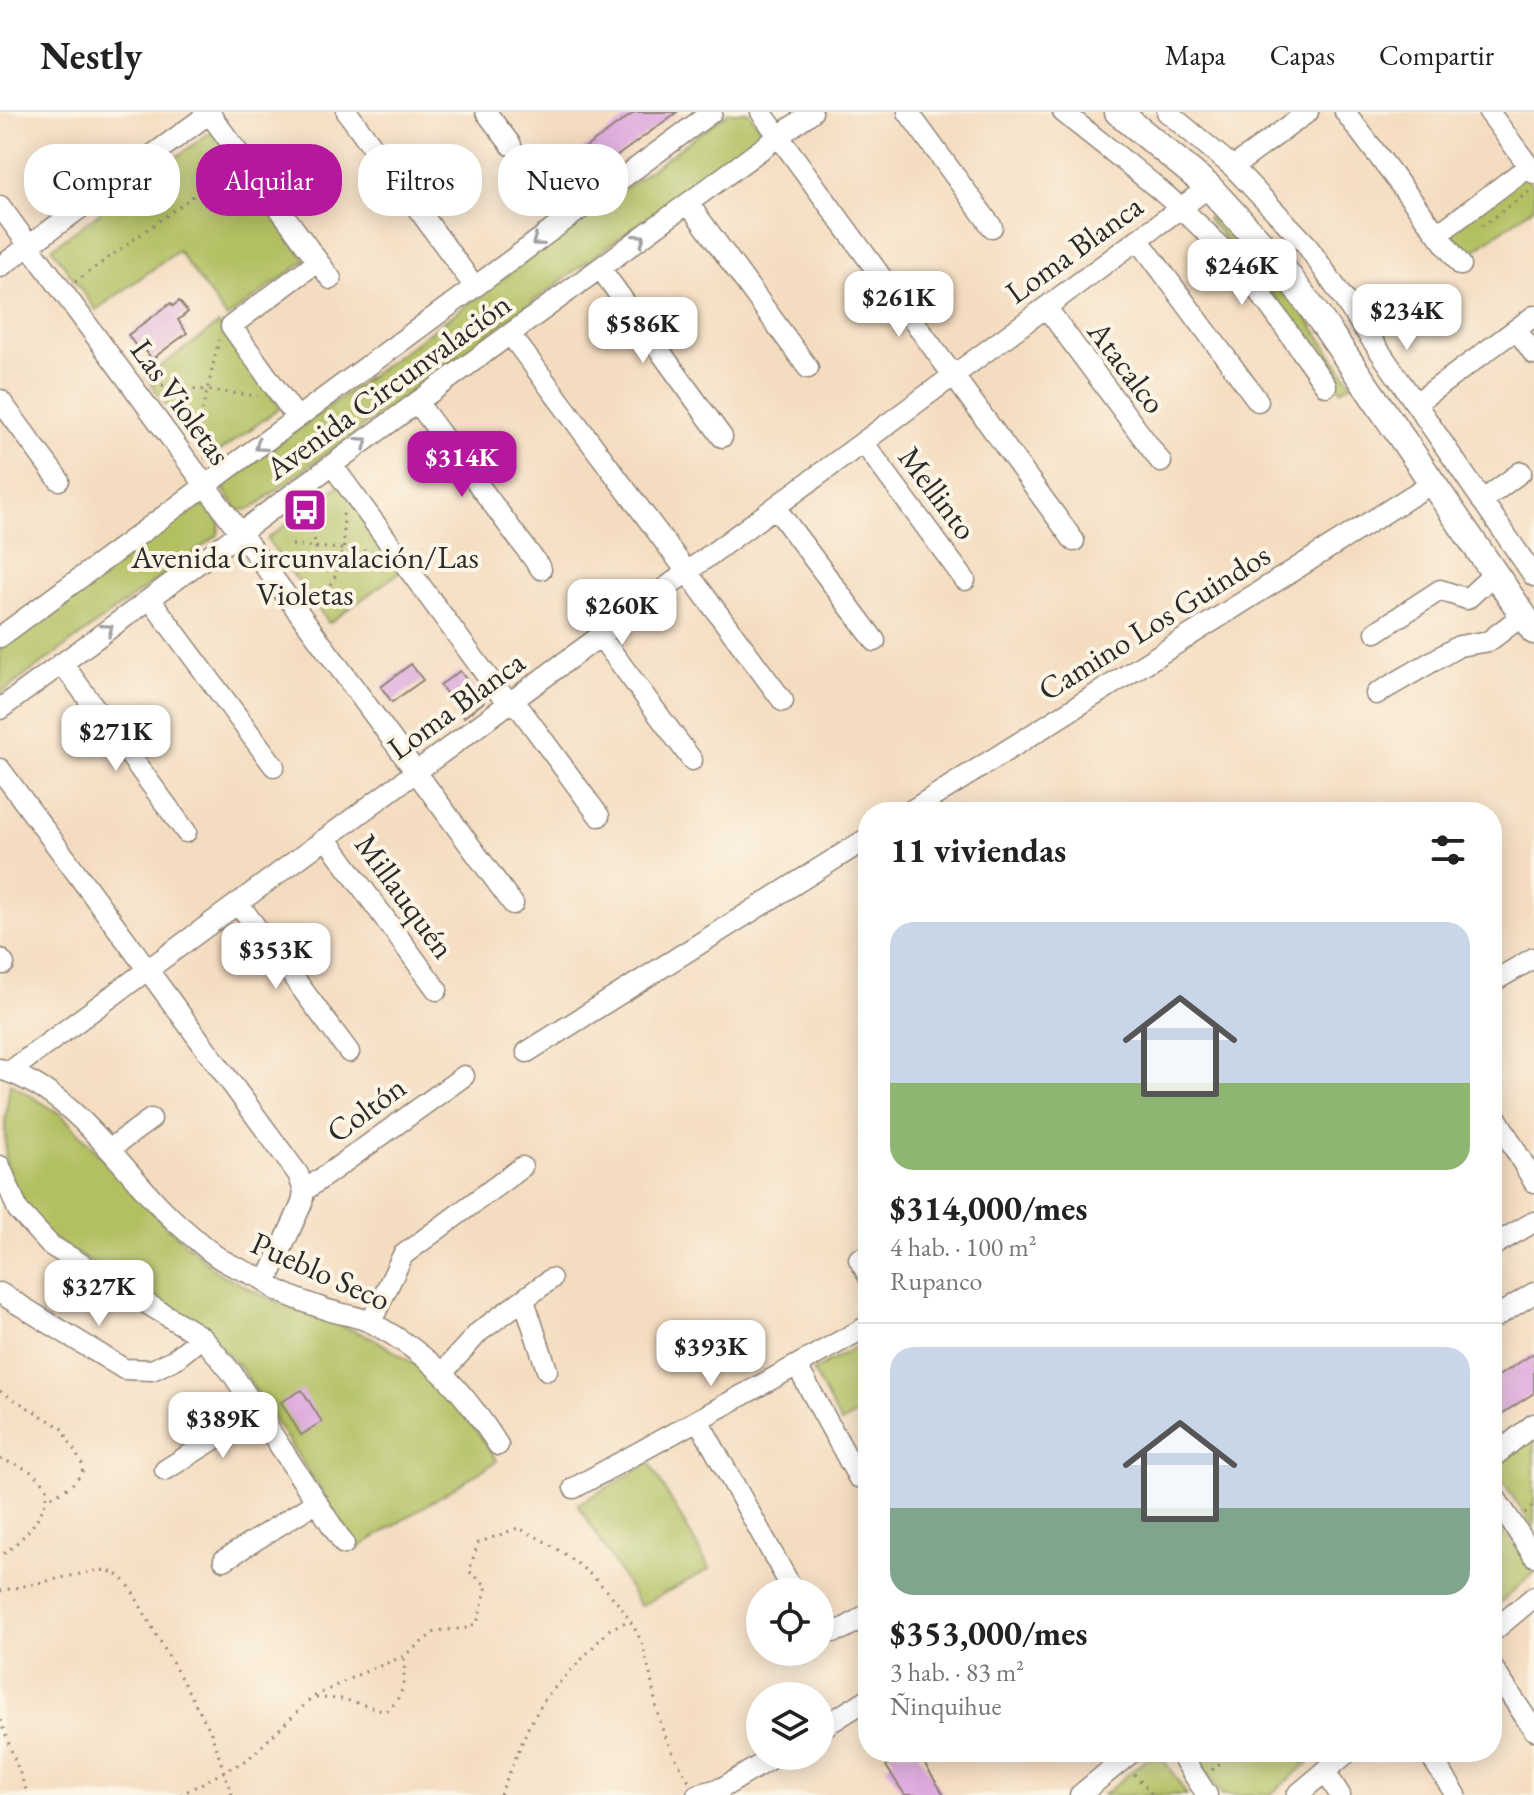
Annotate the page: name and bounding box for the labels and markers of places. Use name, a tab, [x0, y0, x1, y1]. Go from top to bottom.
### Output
pin: $246K	[1186, 239, 1298, 307]
pin: $261K	[843, 271, 955, 339]
pin: $234K	[1351, 284, 1463, 352]
pin: $586K	[587, 297, 699, 365]
pin: $314K	[406, 431, 518, 499]
bus stop icon: Avenida Circunvalación/Las Violetas	[281, 486, 329, 534]
place label: Avenida Circunvalación/Las Violetas	[130, 536, 479, 615]
pin: $260K	[566, 579, 678, 647]
pin: $271K	[60, 705, 172, 773]
pin: $353K	[220, 923, 332, 991]
pin: $327K	[43, 1260, 155, 1328]
pin: $393K	[655, 1320, 767, 1388]
pin: $389K	[167, 1392, 279, 1460]

